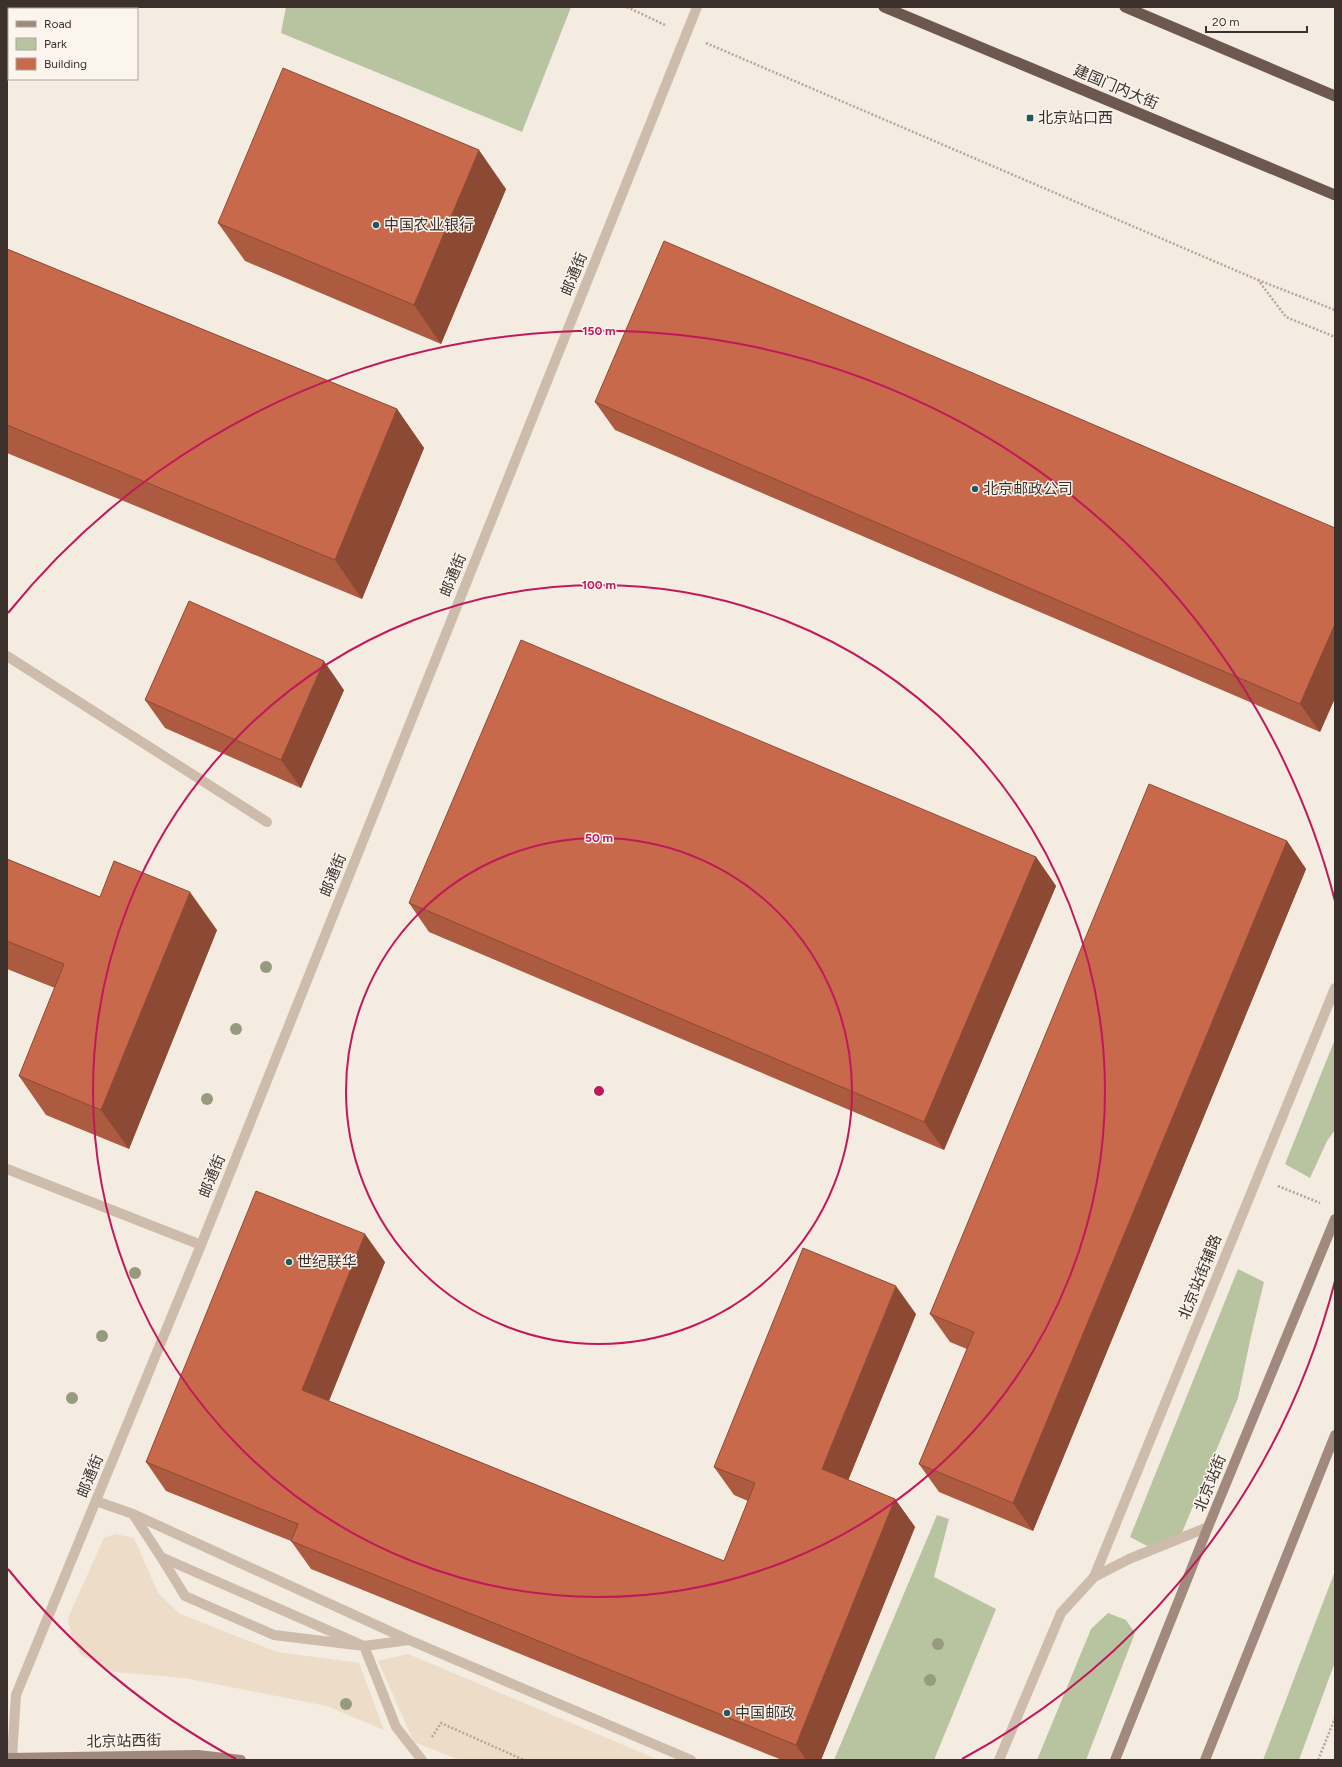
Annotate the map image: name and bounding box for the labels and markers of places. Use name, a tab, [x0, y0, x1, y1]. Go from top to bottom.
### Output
place label: 北京站口西	[1038, 109, 1113, 127]
marker: 北京站口西	[1025, 113, 1035, 123]
place label: 中国农业银行	[384, 216, 474, 234]
marker: 中国农业银行	[371, 220, 381, 230]
place label: 北京邮政公司	[983, 480, 1073, 498]
marker: 北京邮政公司	[970, 484, 980, 494]
centre of rings	[592, 1084, 606, 1098]
place label: 世纪联华	[297, 1253, 357, 1271]
marker: 世纪联华	[284, 1257, 294, 1267]
place label: 中国邮政	[735, 1704, 795, 1722]
marker: 中国邮政	[722, 1708, 732, 1718]

